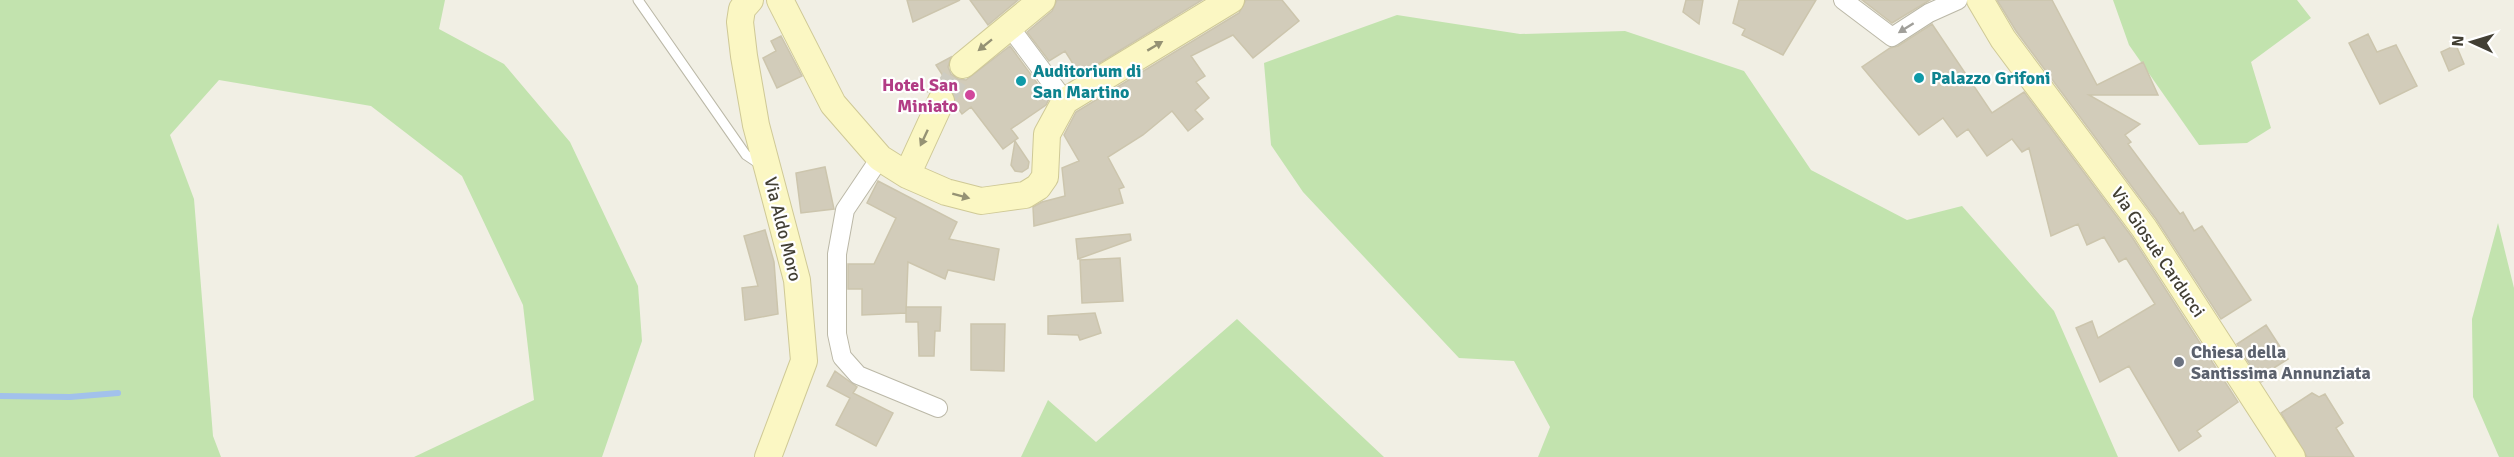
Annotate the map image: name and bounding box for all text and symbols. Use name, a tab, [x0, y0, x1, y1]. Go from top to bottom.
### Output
north arrow	[2442, 12, 2502, 72]
one-way arrow	[1898, 22, 1915, 33]
text: N	[2448, 35, 2468, 47]
one-way arrow	[978, 39, 993, 51]
one-way arrow	[1147, 40, 1163, 51]
place label: Auditorium di San Martino	[1033, 60, 1141, 103]
place label: Palazzo Grifoni	[1931, 67, 2050, 89]
marker: Palazzo Grifoni	[1912, 71, 1926, 85]
place label: Hotel San Miniato	[882, 74, 958, 117]
marker: Auditorium di San Martino	[1014, 74, 1028, 88]
marker: Hotel San Miniato	[963, 88, 977, 102]
one-way arrow	[919, 129, 929, 147]
street label: Via Aldo Moro	[759, 175, 807, 283]
street label: Via Giosuè Carducci	[2106, 183, 2210, 321]
one-way arrow	[952, 192, 970, 201]
place label: Chiesa della Santissima Annunziata	[2191, 341, 2371, 384]
marker: Chiesa della Santissima Annunziata	[2172, 355, 2186, 369]

